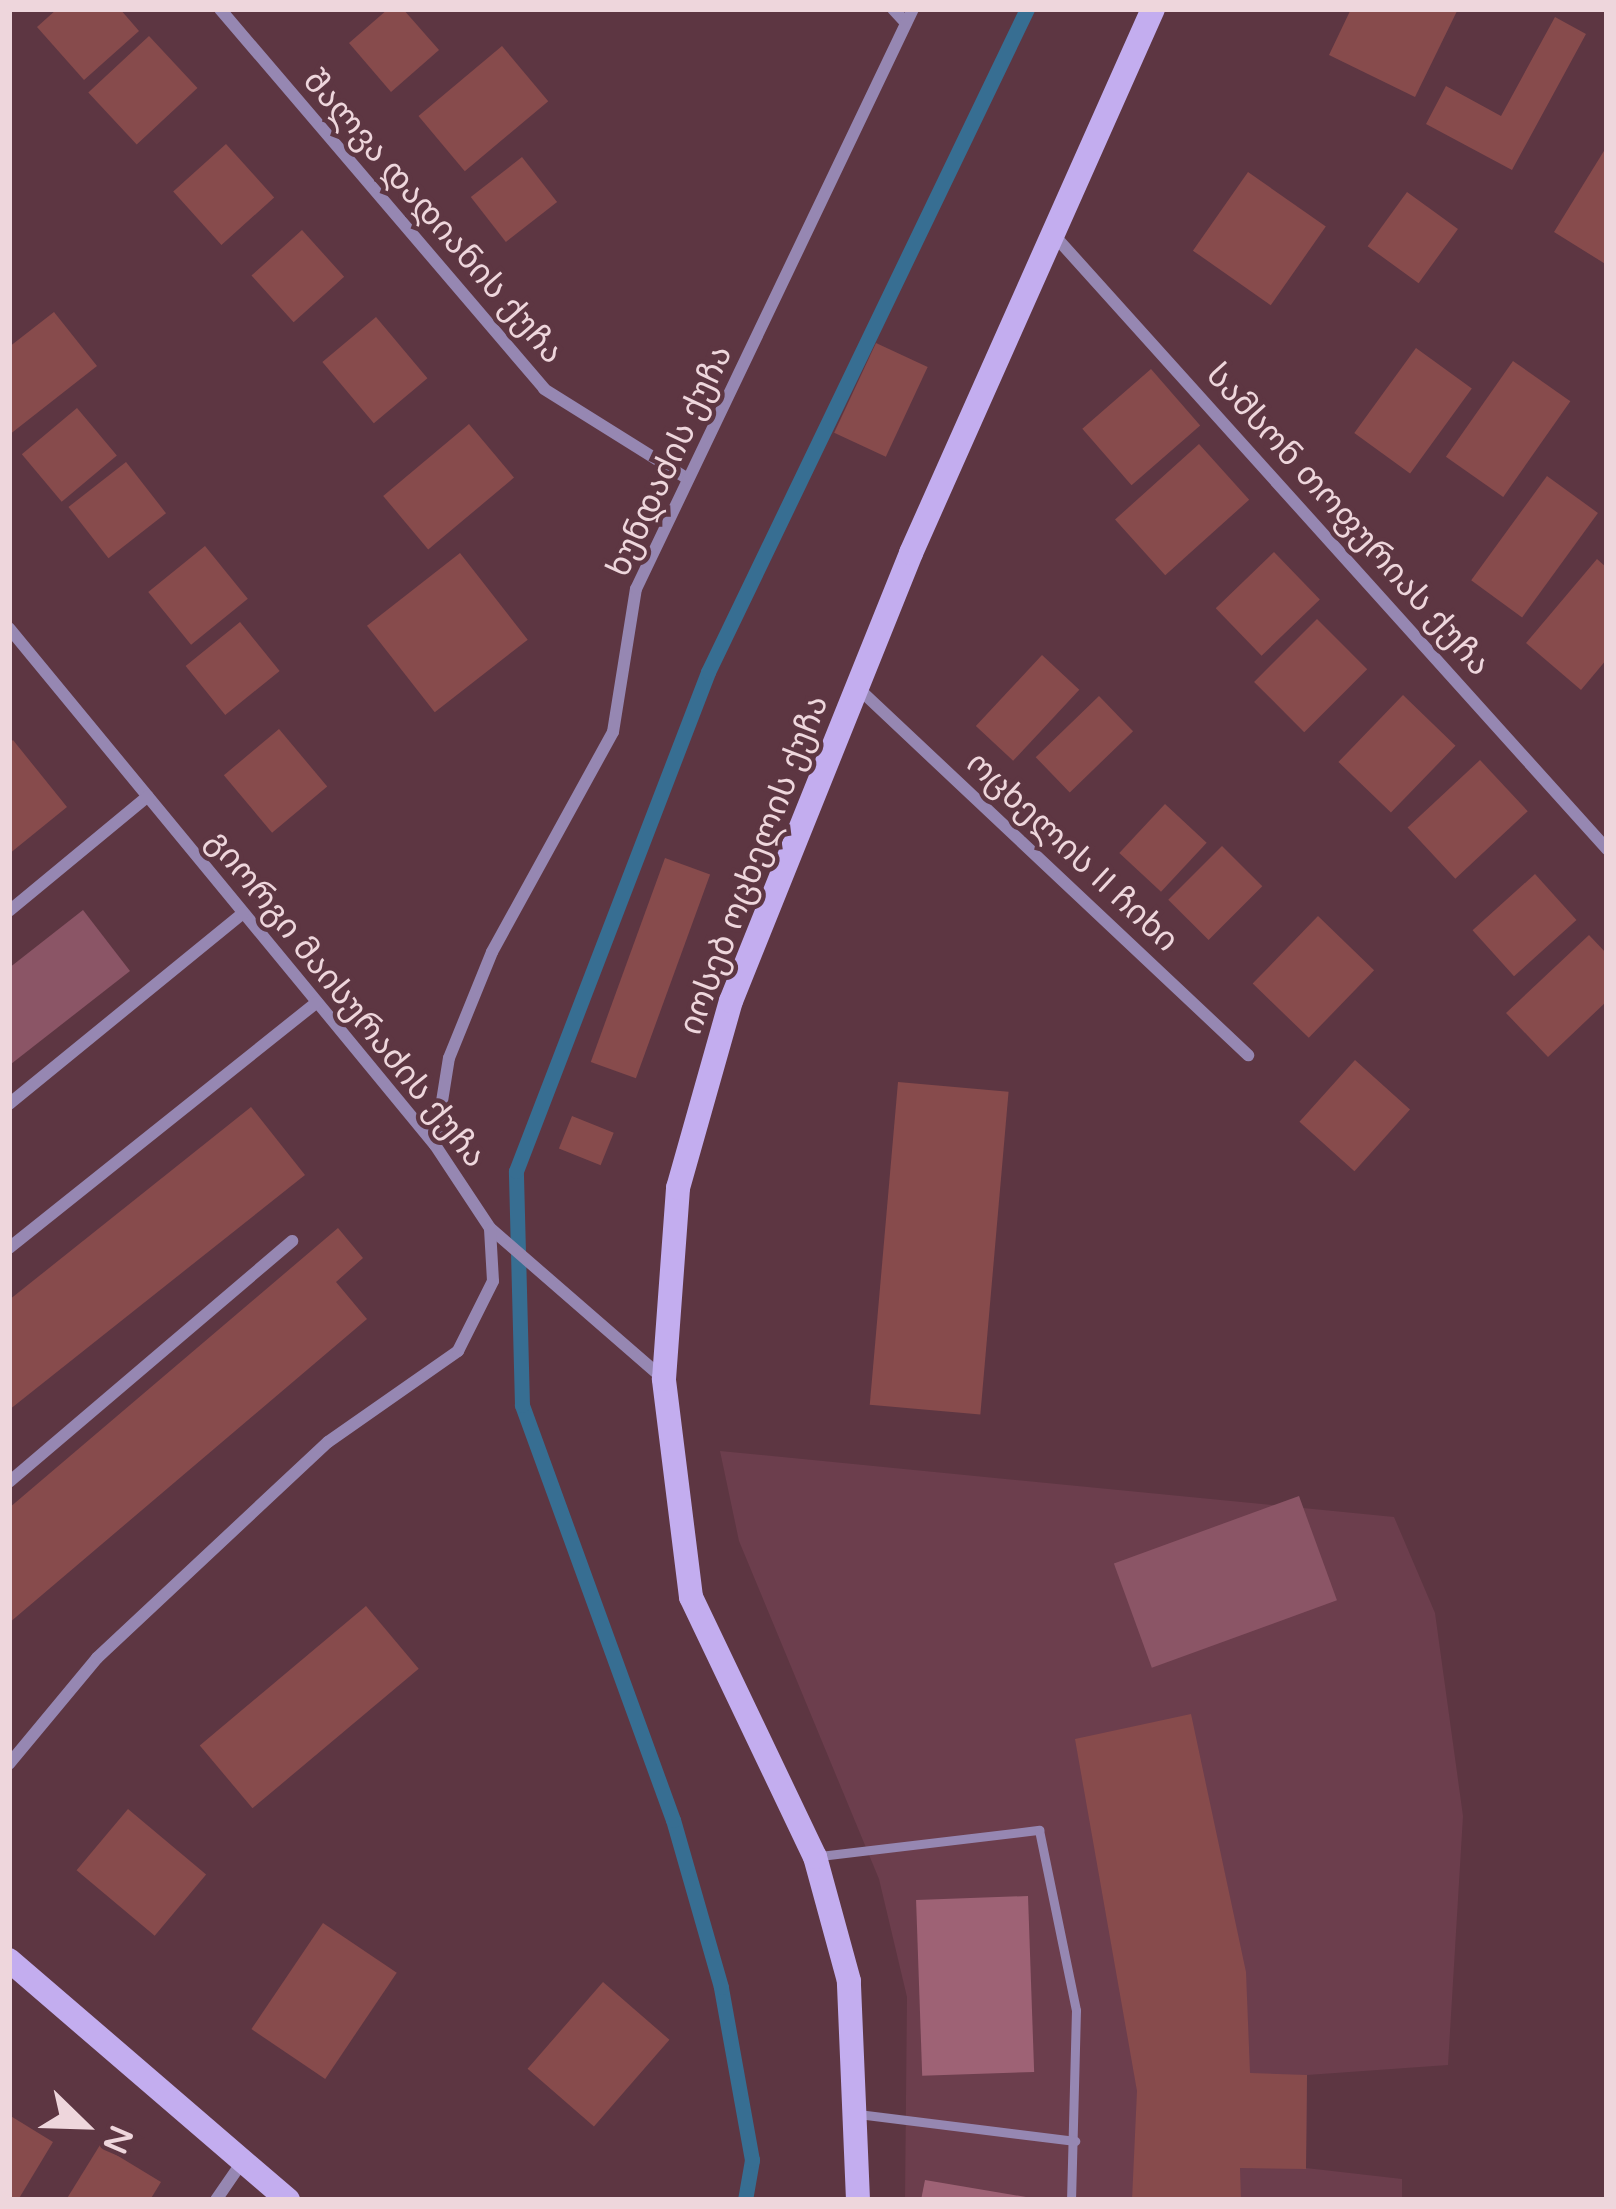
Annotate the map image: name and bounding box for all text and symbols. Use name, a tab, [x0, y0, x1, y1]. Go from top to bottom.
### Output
street label: შალვა დადიანის ქუჩა	[294, 62, 572, 372]
street label: ხუნდაძის ქუჩა	[599, 339, 741, 583]
street label: სამსონ თოფურიას ქუჩა	[1197, 356, 1499, 684]
street label: იოსებ ოცხელის ქუჩა	[671, 690, 837, 1040]
street label: ოცხელის II ჩიხი	[958, 744, 1186, 960]
street label: გიორგი მაისურაძის ქუჩა	[198, 822, 494, 1176]
north arrow	[24, 2065, 144, 2185]
text: N	[94, 2119, 141, 2159]

